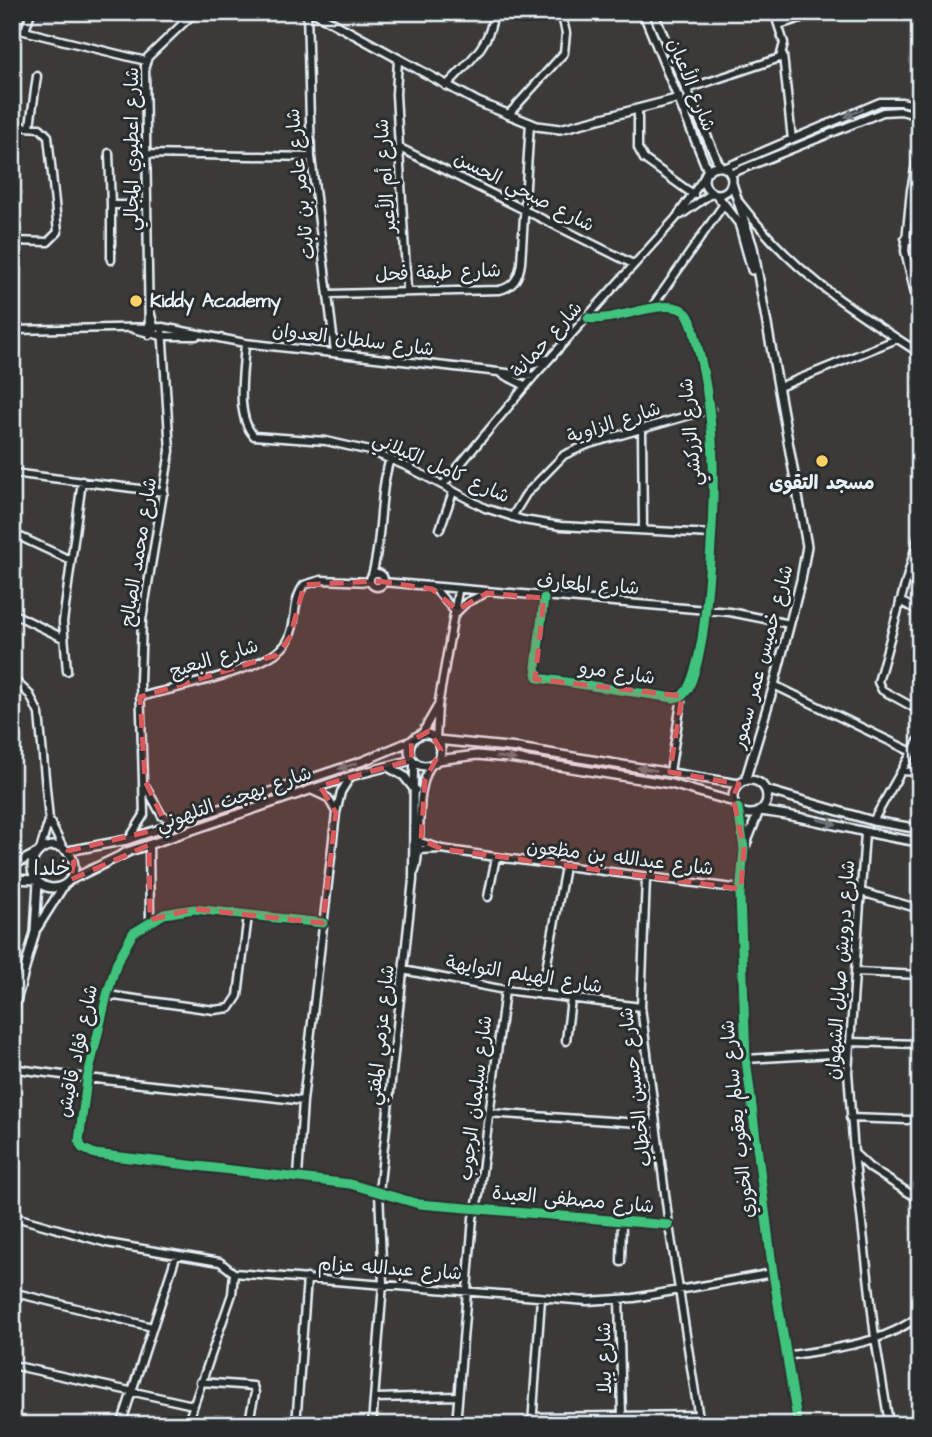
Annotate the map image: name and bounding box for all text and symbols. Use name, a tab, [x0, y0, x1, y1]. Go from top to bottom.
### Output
street label: شارع الأعيان	[660, 34, 722, 136]
street label: شارع اعطيوي المجالي	[119, 67, 148, 231]
street label: شارع عامر بن ثابت	[280, 107, 322, 261]
one-way arrow	[844, 107, 864, 119]
street label: شارع أم الأعبر	[369, 118, 404, 236]
street label: شارع صبحي الحسن	[448, 145, 599, 241]
street label: شارع طبقة فحل	[374, 257, 502, 289]
place label: Kiddy Academy	[150, 288, 282, 316]
marker: Kiddy Academy	[128, 293, 144, 309]
street label: شارع حمانة	[505, 296, 589, 384]
street label: شارع سلطان العدوان	[271, 317, 435, 363]
street label: شارع الزركشي	[673, 377, 711, 487]
street label: شارع الزاوية	[564, 395, 664, 451]
street label: شارع كامل الكيلاني	[367, 426, 514, 512]
marker: مسجد التقوى	[814, 453, 830, 469]
place label: مسجد التقوى	[769, 470, 875, 497]
street label: شارع محمد الصالح	[114, 475, 164, 629]
street label: شارع خميس عمر سمور	[725, 562, 801, 753]
street label: شارع المعارف	[536, 568, 640, 602]
street label: شارع البعيج	[166, 633, 262, 685]
street label: شارع مرو	[575, 654, 657, 692]
one-way arrow	[495, 752, 517, 763]
street label: شارع بهجت التلهوني	[153, 760, 316, 840]
one-way arrow	[337, 761, 358, 772]
one-way arrow	[636, 763, 658, 774]
one-way arrow	[817, 818, 838, 828]
street label: شارع عبدالله بن مظعون	[525, 833, 715, 883]
district label: خلدا	[34, 854, 70, 883]
street label: شارع درويش صايل الشهوان	[820, 859, 862, 1081]
street label: شارع الهيلم التوايهة	[444, 949, 604, 1001]
street label: شارع عزمي المفتي	[360, 963, 404, 1107]
street label: شارع فؤاد قاقيش	[51, 982, 105, 1120]
street label: شارع حسين الخطاب	[613, 1006, 659, 1168]
street label: شارع سليمان الرجوب	[452, 1014, 500, 1182]
street label: شارع سالم يعقوب الخوري	[714, 1019, 762, 1219]
street label: شارع مصطفى العيدة	[491, 1179, 655, 1221]
street label: شارع عبدالله عزام	[317, 1250, 463, 1288]
street label: شارع يبلا	[591, 1322, 619, 1394]

